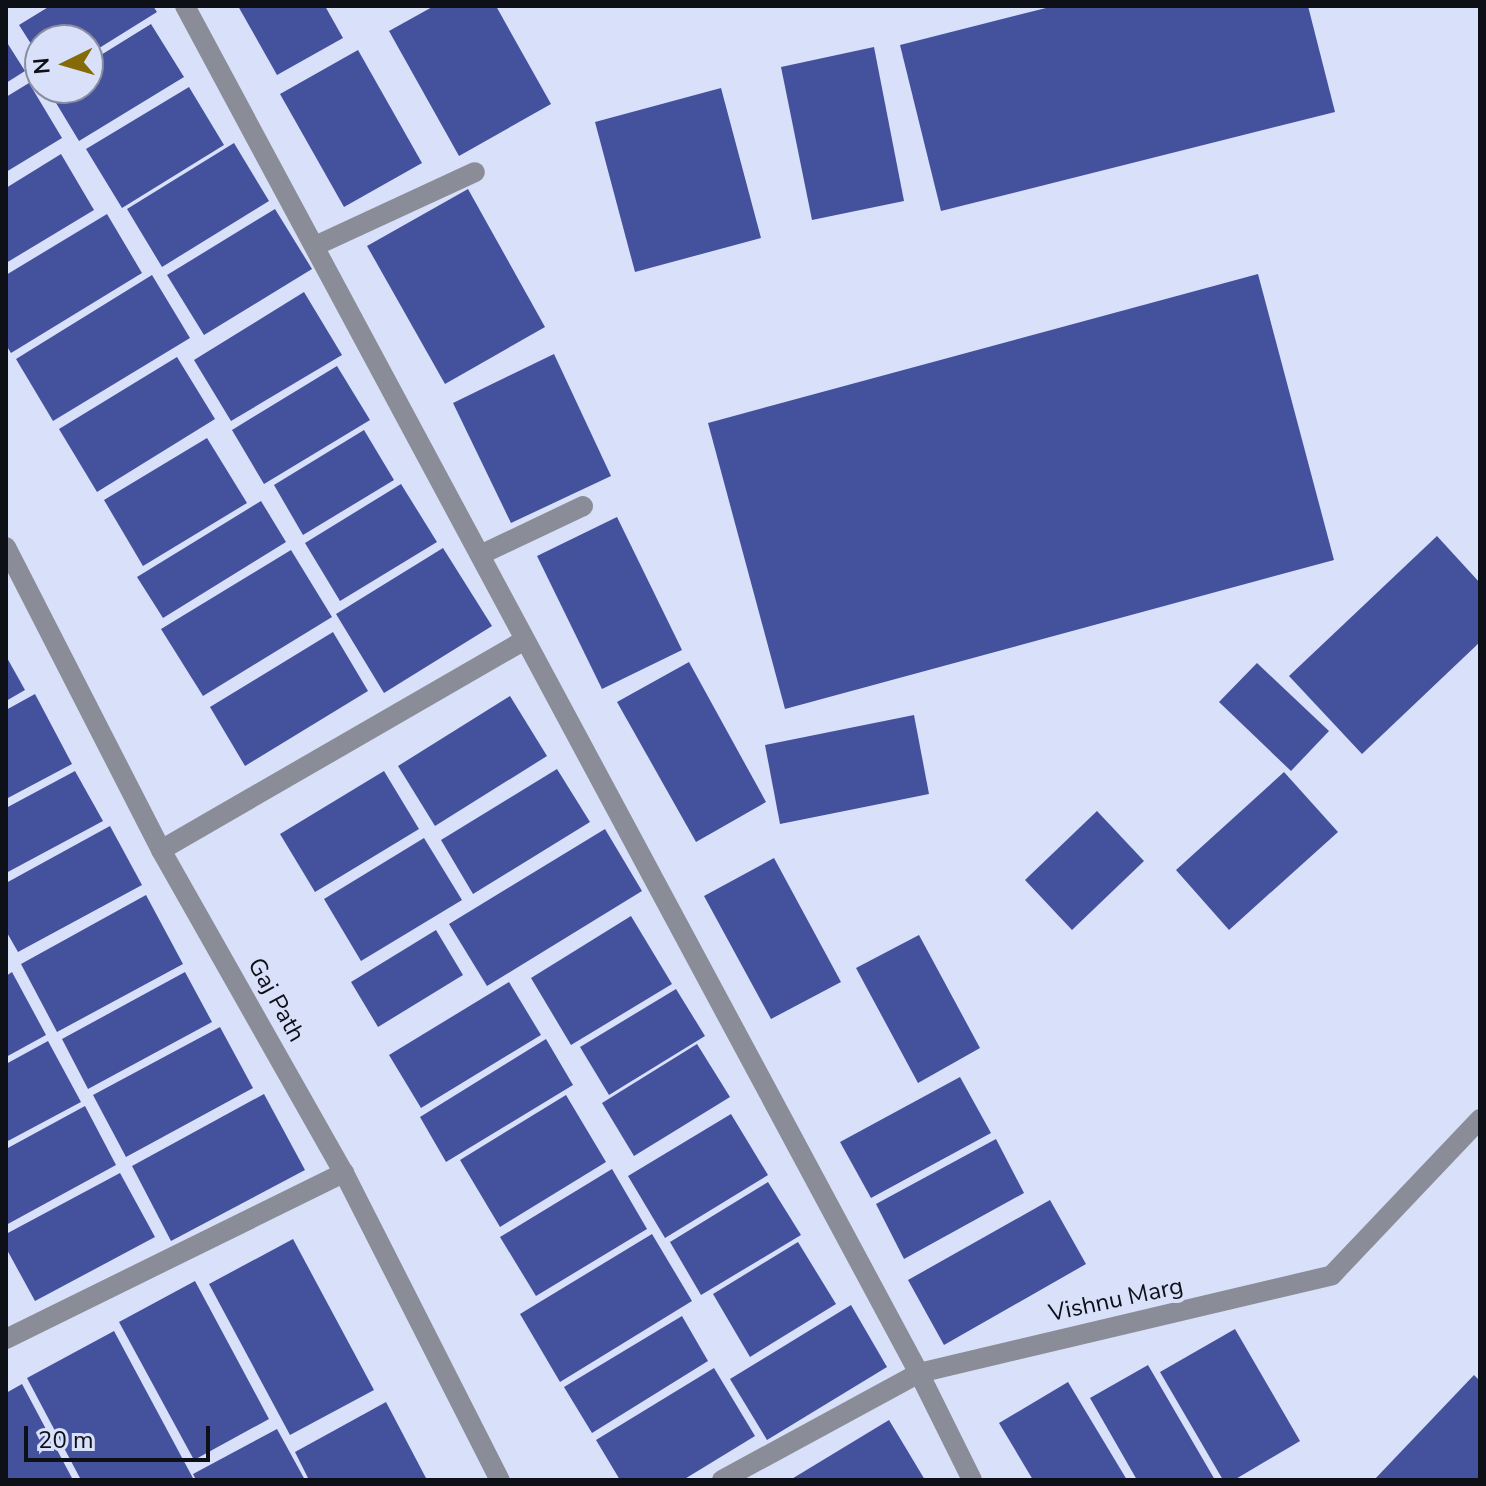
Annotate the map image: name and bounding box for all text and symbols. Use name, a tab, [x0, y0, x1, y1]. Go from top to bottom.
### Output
north arrow	[24, 24, 104, 104]
text: N	[26, 56, 58, 75]
street label: Gaj Path	[241, 953, 311, 1047]
street label: Vishnu Marg	[1046, 1272, 1186, 1328]
scale bar	[28, 1410, 214, 1460]
text: 20 m	[38, 1424, 94, 1456]

